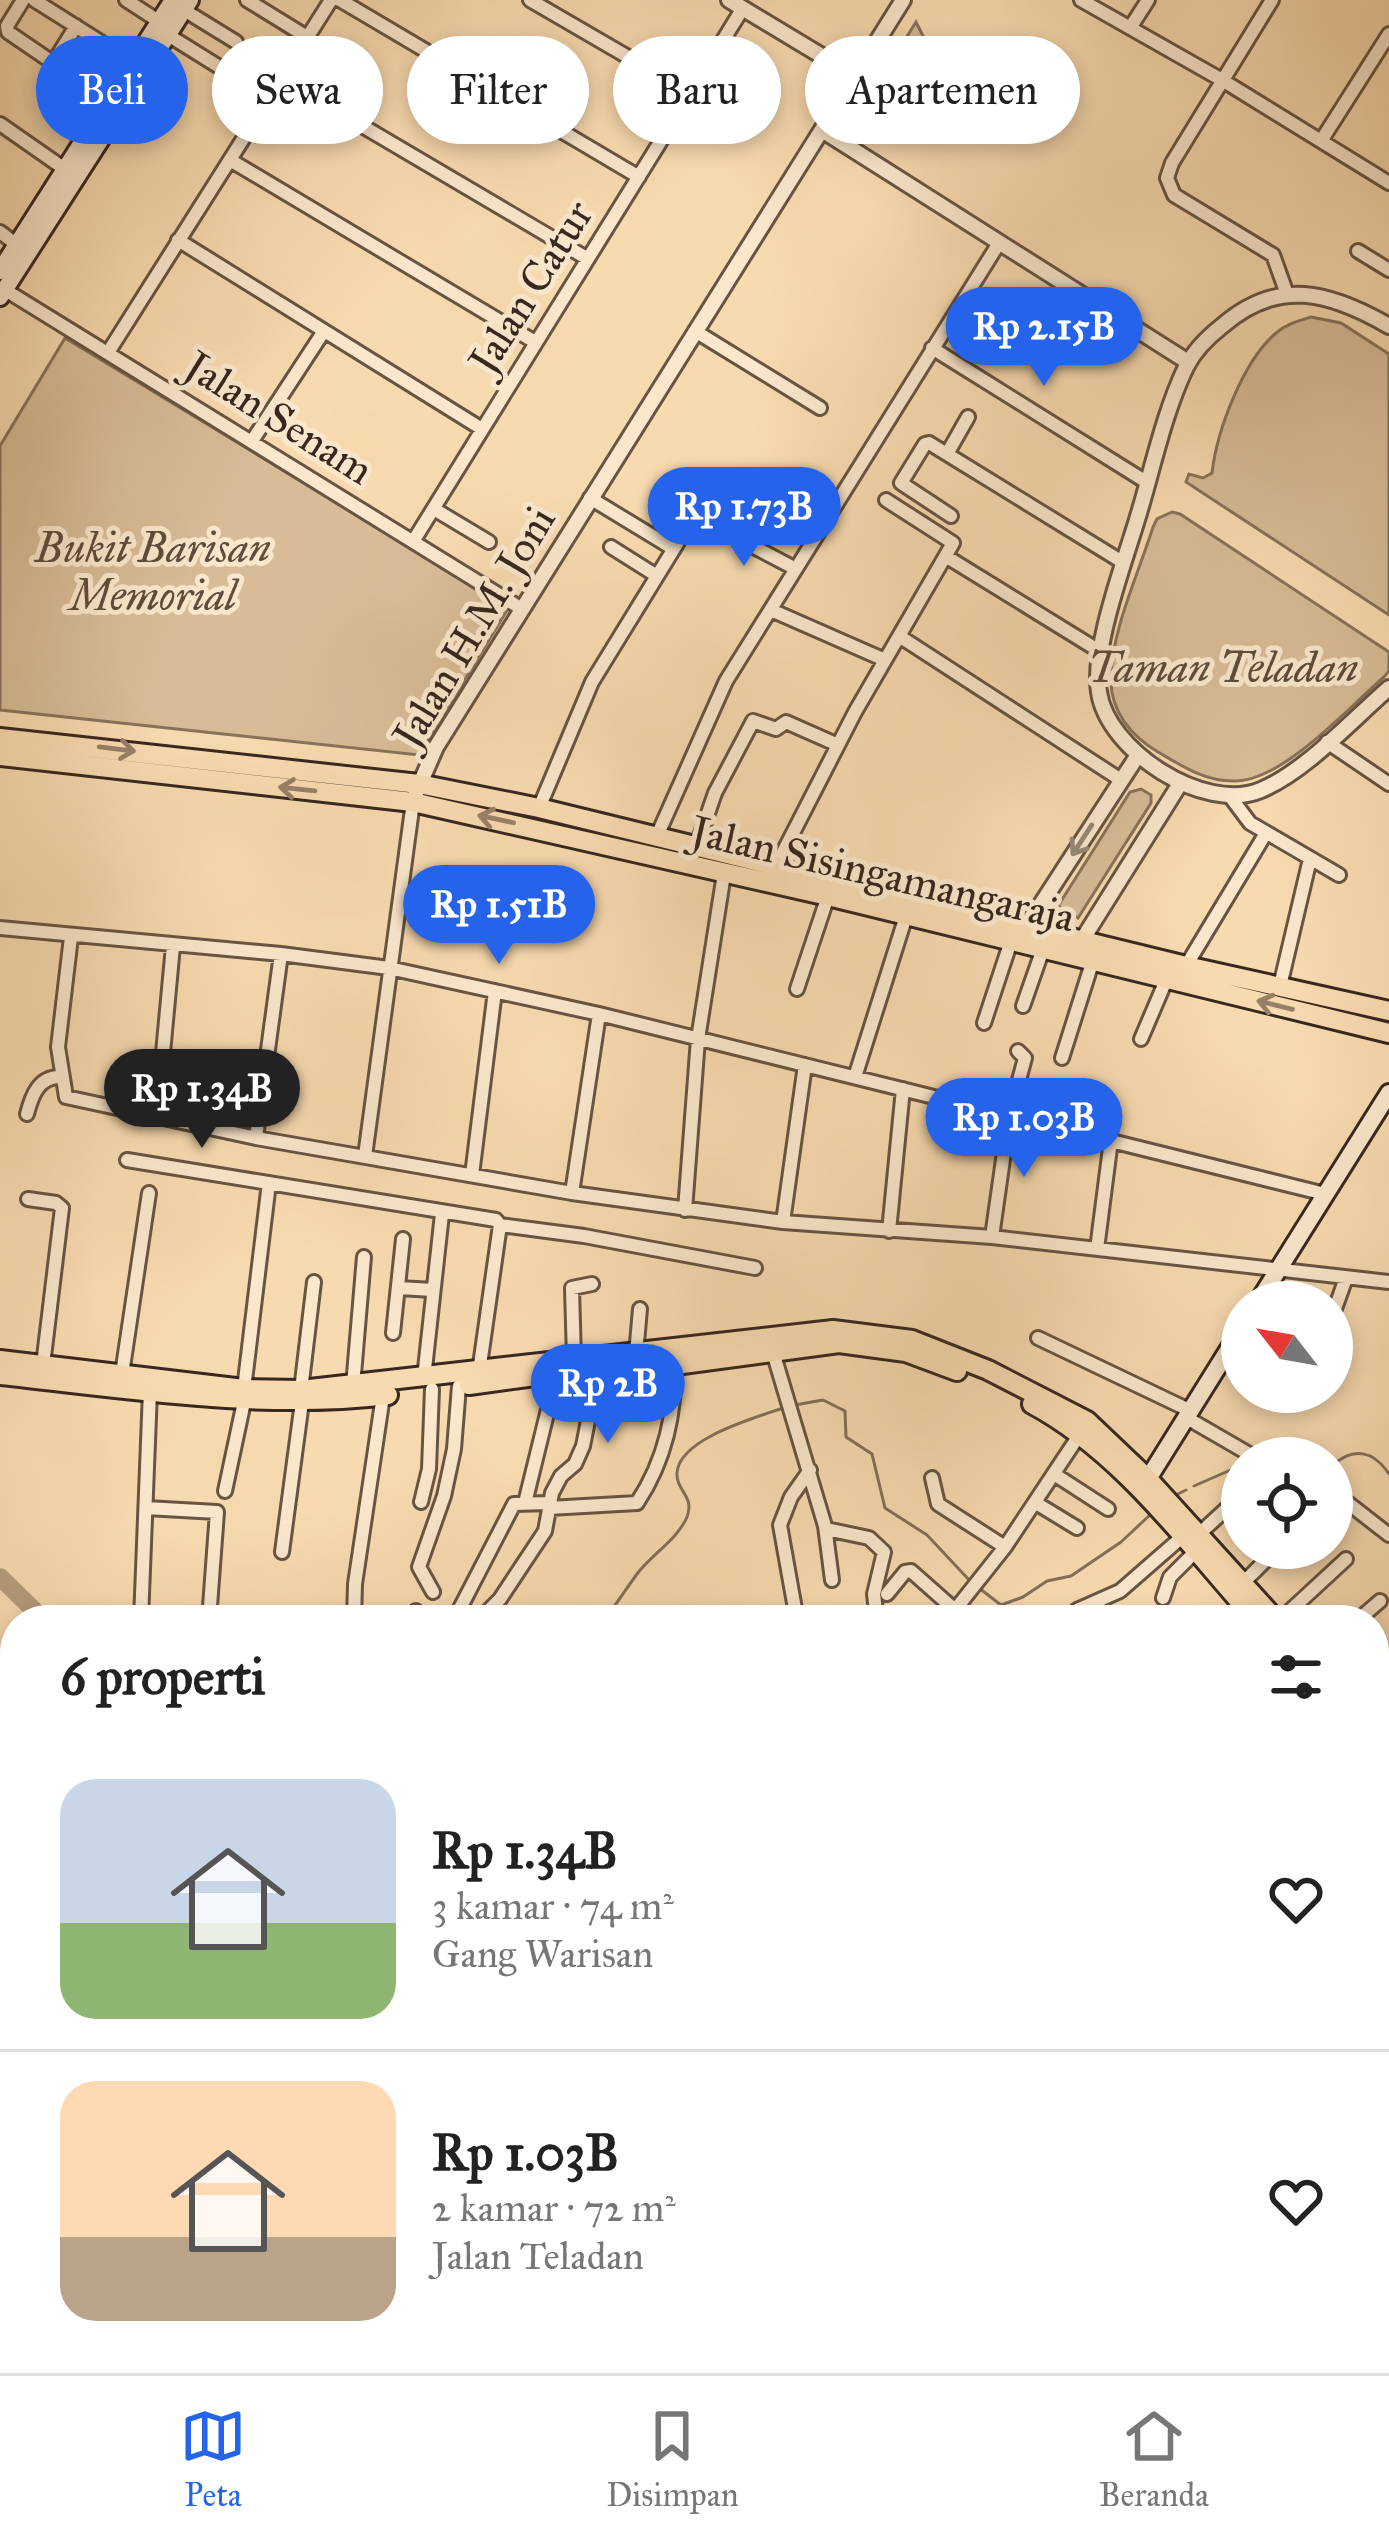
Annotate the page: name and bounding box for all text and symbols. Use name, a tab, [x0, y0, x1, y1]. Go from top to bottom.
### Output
chip: Beli	[36, 36, 188, 144]
chip: Sewa	[212, 36, 383, 144]
chip: Filter	[407, 36, 589, 144]
chip: Baru	[613, 36, 781, 144]
chip: Apartemen	[805, 36, 1080, 144]
street label: Jalan Catur	[455, 191, 605, 386]
pin: Rp 2.15B	[920, 287, 1168, 389]
text: Rp 2.15B	[973, 302, 1115, 350]
street label: Jalan Senam	[172, 338, 383, 496]
pin: Rp 1.73B	[620, 467, 868, 569]
text: Rp 1.73B	[675, 482, 813, 530]
street label: Jalan H.M. Joni	[379, 497, 566, 761]
park label: Bukit Barisan Memorial	[33, 522, 271, 622]
park label: Taman Teladan	[1088, 642, 1358, 694]
one-way arrow	[96, 738, 135, 760]
one-way arrow	[278, 778, 317, 800]
street label: Jalan Sisingamangaraja	[682, 804, 1080, 943]
one-way arrow	[477, 807, 515, 830]
one-way arrow	[1069, 822, 1094, 856]
pin: Rp 1.51B	[375, 865, 623, 967]
text: Rp 1.51B	[430, 880, 568, 928]
one-way arrow	[1257, 993, 1295, 1015]
pin: Rp 1.34B	[78, 1049, 326, 1151]
text: Rp 1.34B	[131, 1064, 273, 1112]
pin: Rp 1.03B	[900, 1078, 1148, 1180]
text: Rp 1.03B	[953, 1093, 1095, 1141]
north arrow	[1221, 1281, 1353, 1413]
map controls	[1221, 1281, 1353, 1569]
pin: Rp 2B	[524, 1344, 692, 1446]
text: Rp 2B	[558, 1359, 658, 1407]
button: locate	[1221, 1437, 1353, 1569]
icon: filters	[1263, 1644, 1329, 1710]
text: 6 properti	[60, 1646, 265, 1708]
text: Rp 1.34B	[432, 1820, 618, 1882]
icon: home	[156, 1827, 300, 1971]
icon: heart	[1263, 1866, 1329, 1932]
text: 3 kamar · 74 m²	[432, 1882, 674, 1930]
text: Gang Warisan	[432, 1930, 653, 1978]
text: Rp 1.03B	[432, 2122, 619, 2184]
icon: home	[156, 2129, 300, 2273]
icon: heart	[1263, 2168, 1329, 2234]
text: 2 kamar · 72 m²	[432, 2184, 676, 2232]
text: Jalan Teladan	[432, 2232, 644, 2280]
tab: Peta	[180, 2403, 246, 2515]
tab: Disimpan	[606, 2403, 739, 2515]
tab: Beranda	[1099, 2403, 1209, 2515]

